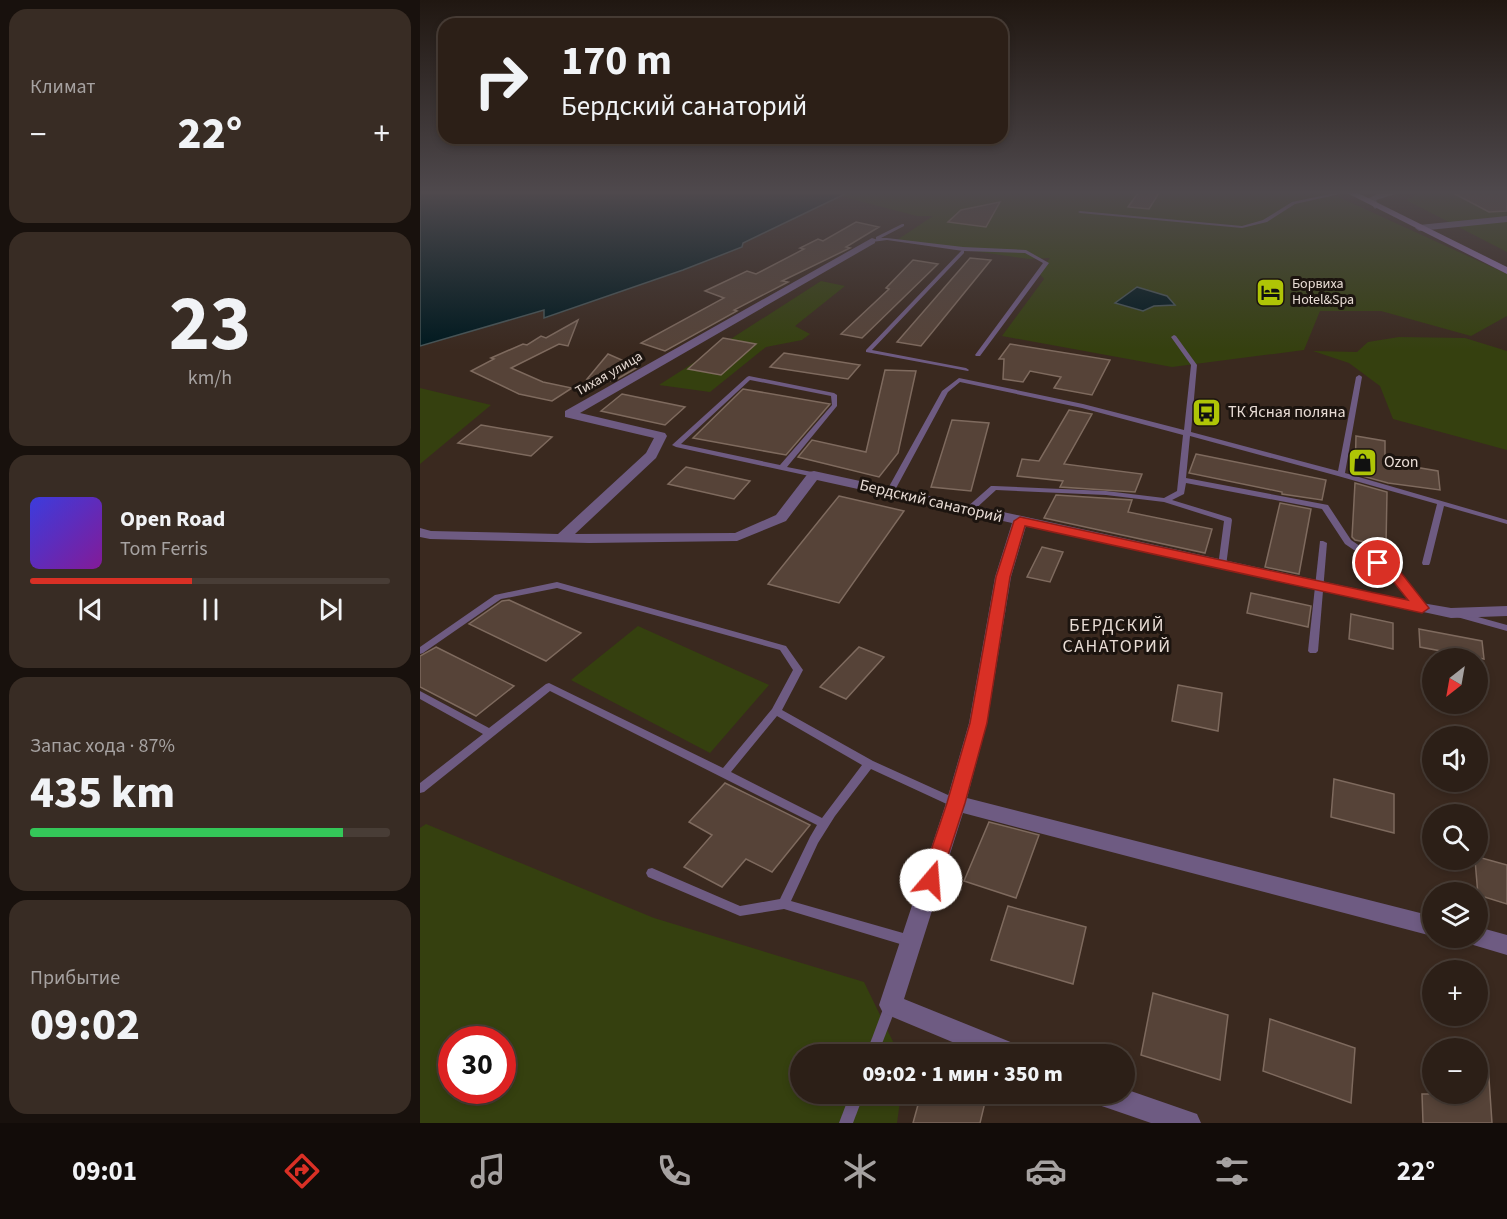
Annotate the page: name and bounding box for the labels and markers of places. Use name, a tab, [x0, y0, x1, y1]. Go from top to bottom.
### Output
place label: Борвиха Hotel&Spa	[1292, 274, 1354, 310]
hotel icon: Борвиха Hotel&Spa	[1255, 276, 1287, 308]
bus stop icon: ТК Ясная поляна	[1191, 396, 1223, 428]
place label: ТК Ясная поляна	[1228, 401, 1345, 423]
shop icon: Ozon	[1347, 446, 1379, 478]
place label: Ozon	[1384, 451, 1419, 473]
pin	[1352, 537, 1403, 588]

